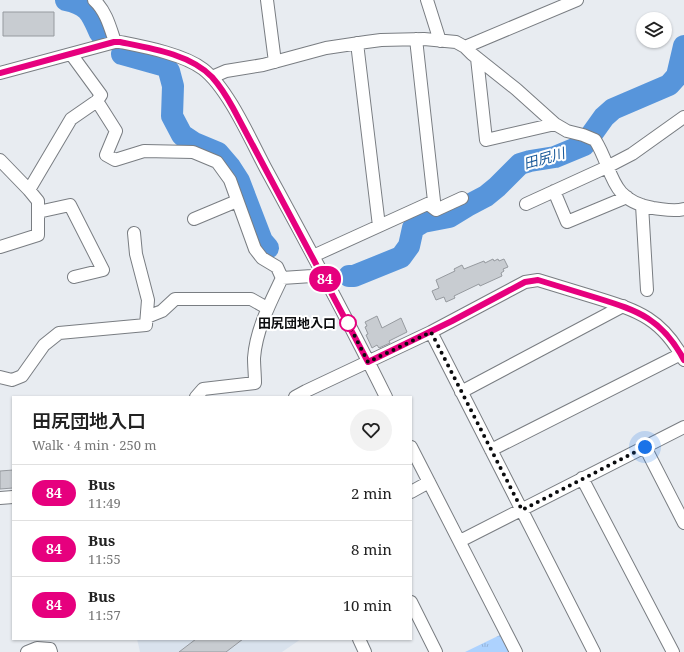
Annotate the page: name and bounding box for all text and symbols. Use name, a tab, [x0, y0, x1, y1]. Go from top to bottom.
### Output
map controls	[636, 12, 672, 48]
button: layers	[636, 12, 672, 48]
water label: 田尻川	[521, 143, 569, 173]
line badge: 84	[307, 266, 343, 292]
text: 84	[317, 269, 333, 288]
place label: 田尻団地入口	[258, 314, 336, 332]
marker: 田尻団地入口	[339, 314, 357, 332]
text: 田尻団地入口	[32, 408, 146, 434]
button: heart	[350, 409, 392, 451]
text: Walk · 4 min · 250 m	[32, 436, 157, 454]
your location	[635, 437, 655, 457]
text: Bus	[88, 474, 115, 494]
text: 84	[46, 483, 62, 502]
text: 2 min	[351, 483, 392, 503]
text: 11:49	[88, 494, 121, 512]
text: Bus	[88, 530, 115, 550]
text: 84	[46, 539, 62, 558]
text: 8 min	[351, 539, 392, 559]
text: 11:55	[88, 550, 121, 568]
text: Bus	[88, 586, 115, 606]
text: 84	[46, 595, 62, 614]
text: 10 min	[343, 595, 392, 615]
text: 11:57	[88, 606, 121, 624]

